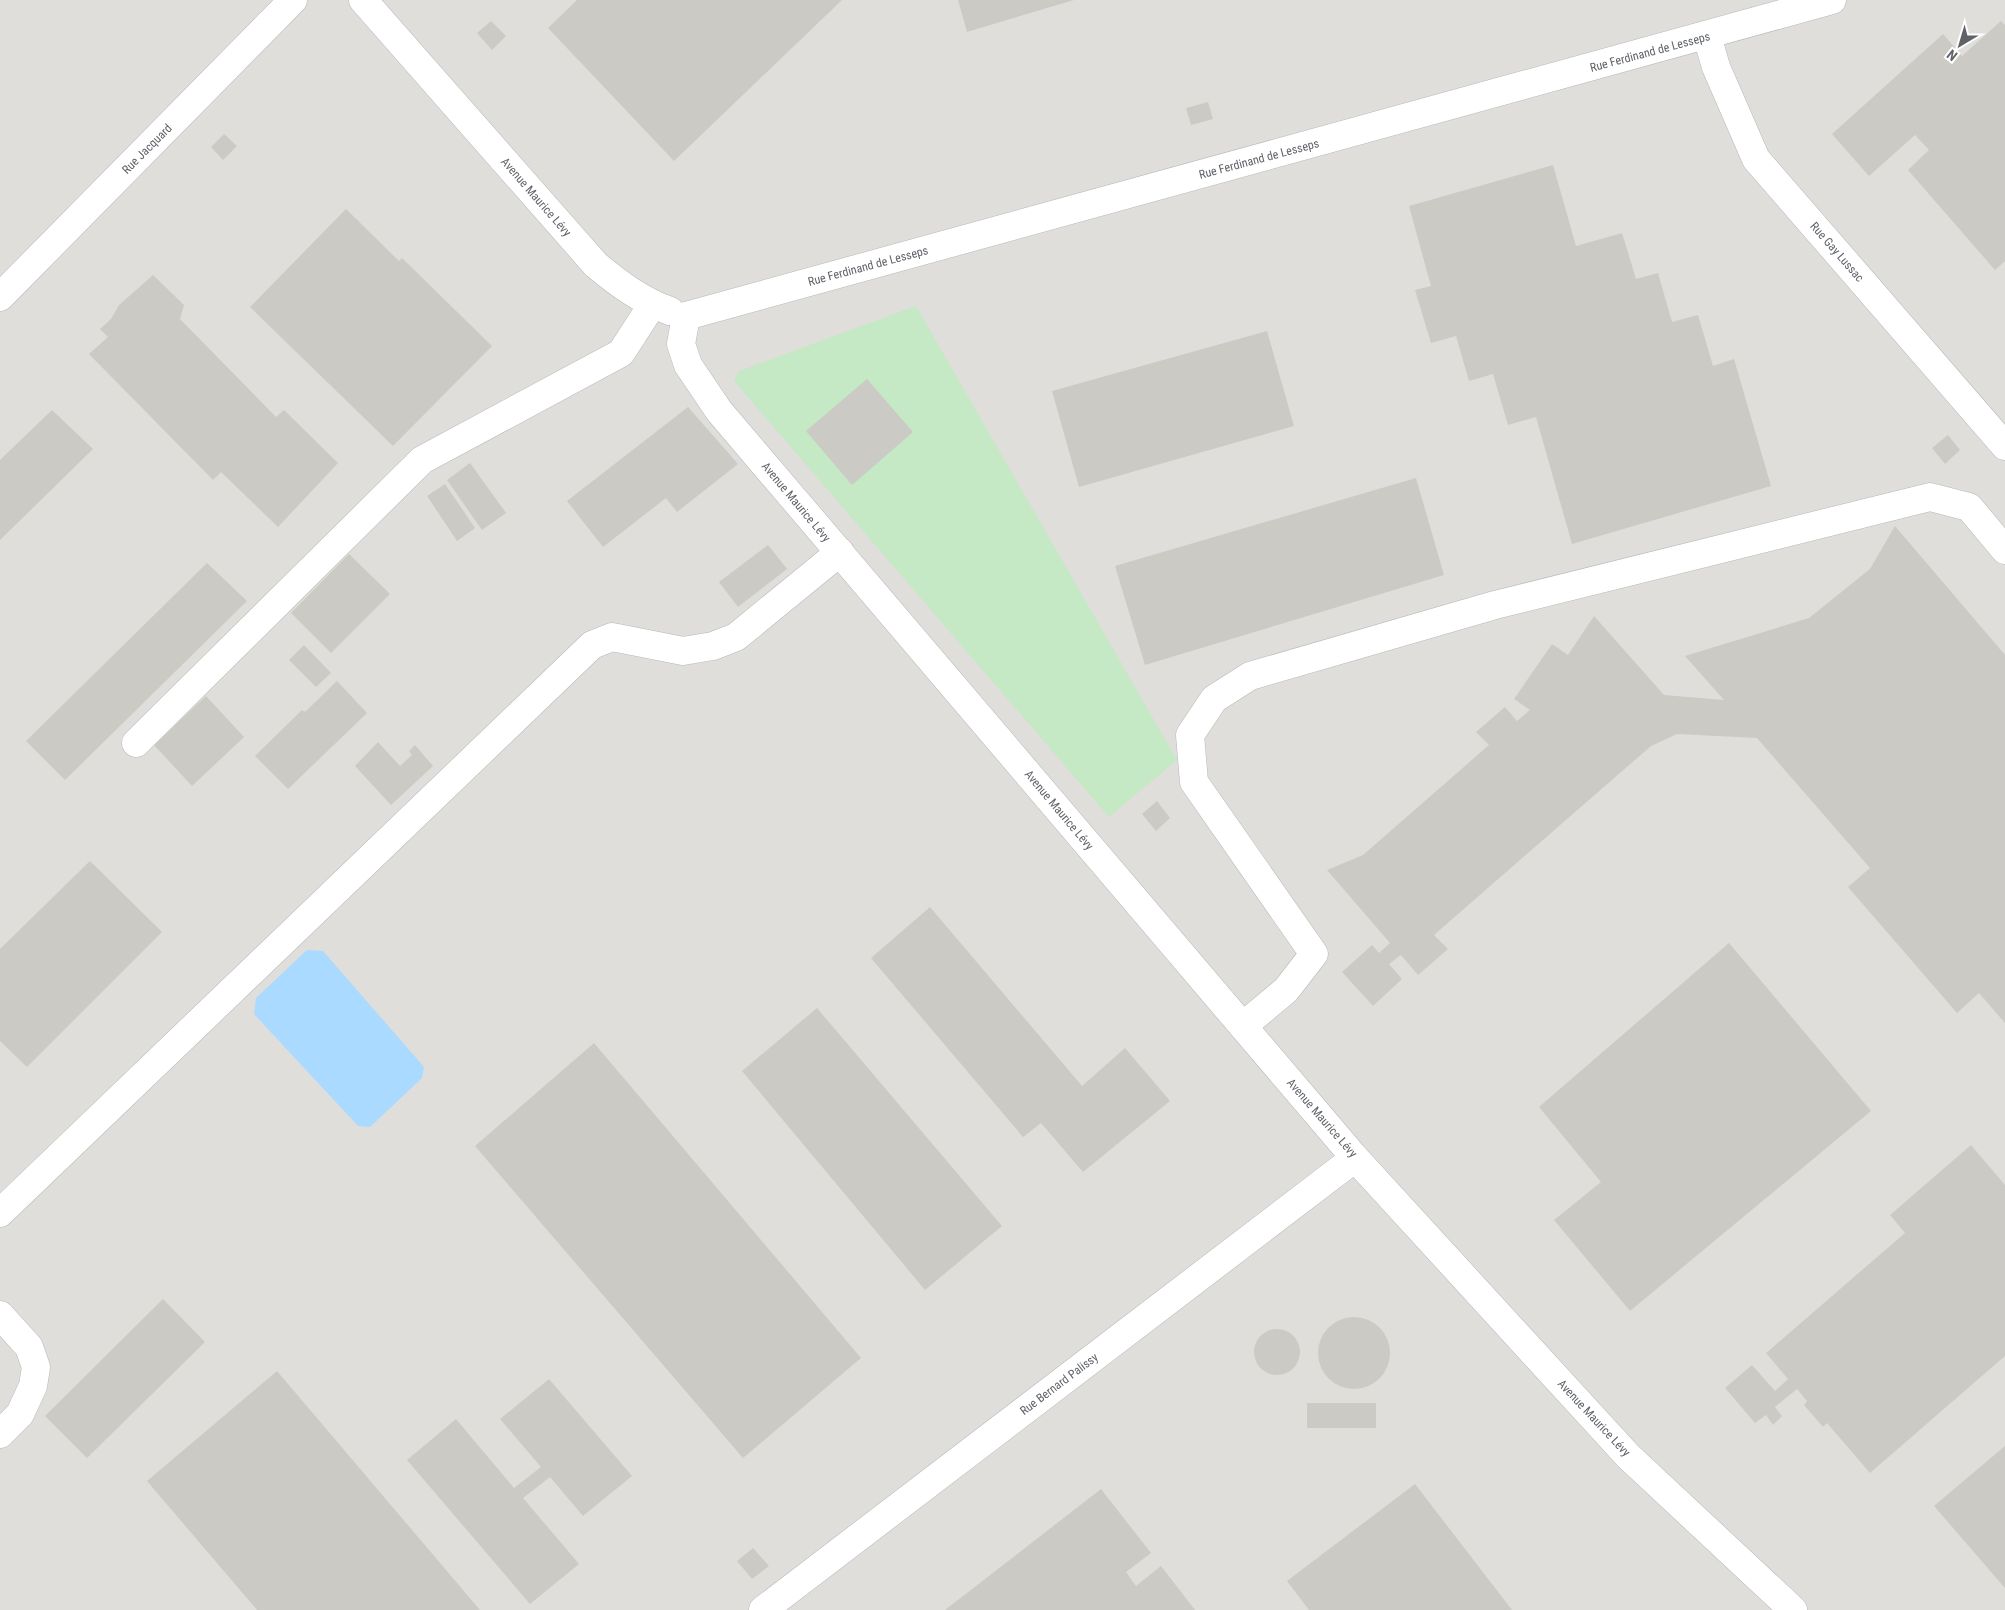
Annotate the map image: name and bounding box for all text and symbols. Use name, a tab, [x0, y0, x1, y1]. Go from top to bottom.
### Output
north arrow	[1935, 20, 1985, 70]
street label: Rue Ferdinand de Lesseps	[1588, 29, 1712, 75]
text: N	[1944, 46, 1960, 64]
street label: Rue Jacquard	[119, 121, 175, 177]
street label: Rue Ferdinand de Lesseps	[1197, 136, 1321, 182]
street label: Avenue Maurice Lévy	[498, 155, 574, 239]
street label: Rue Gay Lussac	[1807, 219, 1867, 285]
street label: Rue Ferdinand de Lesseps	[806, 243, 930, 289]
street label: Avenue Maurice Lévy	[759, 459, 833, 545]
street label: Avenue Maurice Lévy	[1022, 767, 1096, 853]
street label: Avenue Maurice Lévy	[1284, 1076, 1360, 1160]
street label: Rue Bernard Palissy	[1017, 1350, 1101, 1418]
street label: Avenue Maurice Lévy	[1555, 1377, 1633, 1459]

